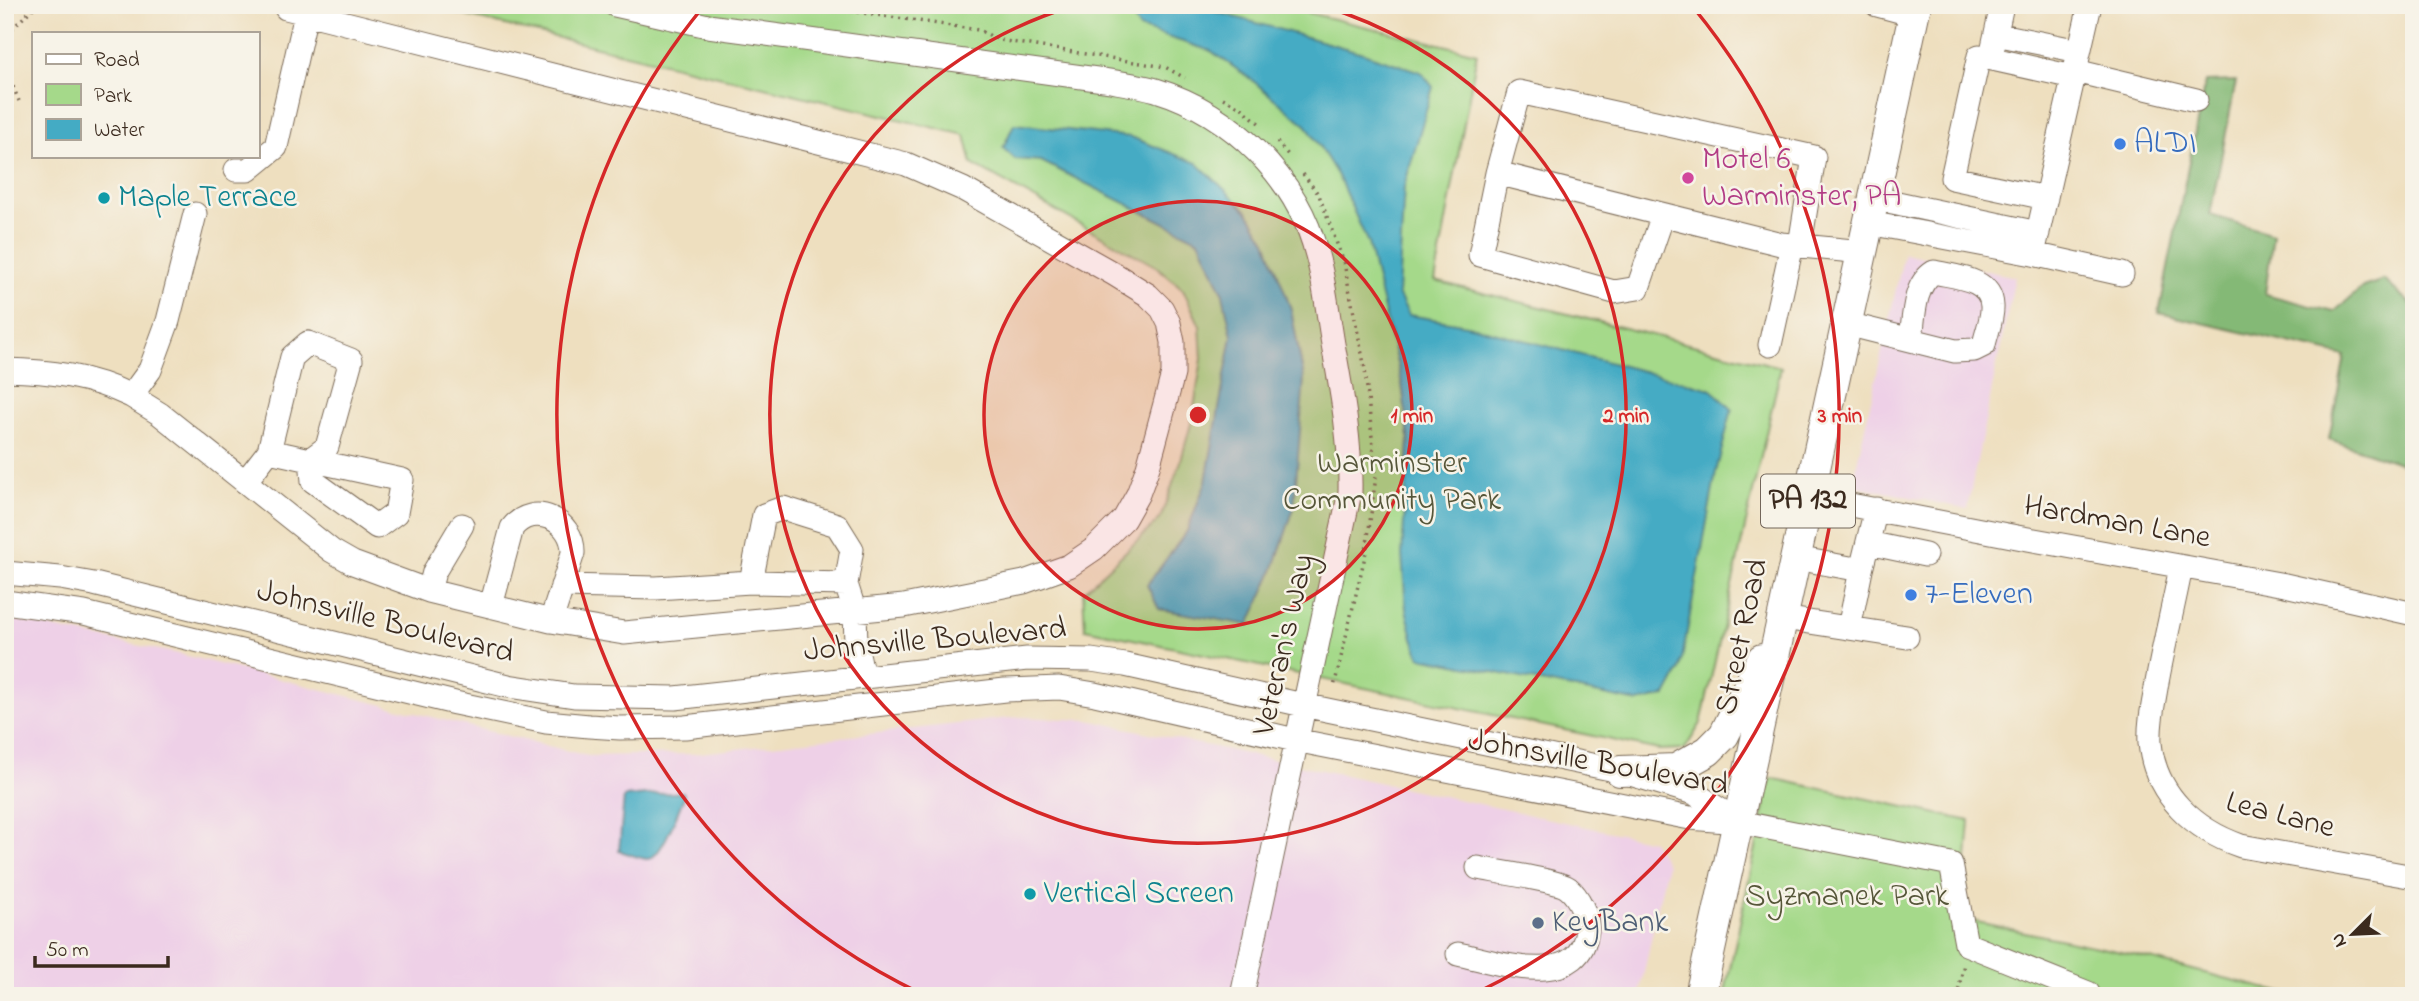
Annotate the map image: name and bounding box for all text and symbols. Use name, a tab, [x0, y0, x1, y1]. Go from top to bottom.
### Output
legend	[32, 32, 259, 158]
text: Road	[94, 46, 140, 76]
text: Park	[94, 82, 133, 112]
text: Water	[94, 116, 145, 146]
place label: ALDI	[2134, 121, 2197, 168]
marker: ALDI	[2112, 136, 2128, 152]
place label: Motel 6 Warminster, PA	[1702, 137, 1902, 221]
marker: Motel 6 Warminster, PA	[1680, 170, 1696, 186]
place label: Maple Terrace	[118, 175, 298, 222]
marker: Maple Terrace	[96, 190, 112, 206]
text: 1 min	[1391, 402, 1433, 432]
text: 2 min	[1602, 402, 1649, 432]
text: 3 min	[1817, 402, 1862, 432]
centre of rings	[1186, 403, 1210, 427]
park label: Warminster Community Park	[1283, 441, 1502, 525]
road number: PA 132	[1761, 474, 1855, 528]
street label: Hardman Lane	[2020, 483, 2215, 563]
street label: Veteran's Way	[1241, 550, 1329, 741]
street label: Street Road	[1704, 555, 1782, 719]
street label: Johnsville Boulevard	[252, 568, 518, 678]
place label: 7-Eleven	[1925, 572, 2033, 619]
marker: 7-Eleven	[1903, 587, 1919, 603]
street label: Johnsville Boulevard	[802, 606, 1068, 676]
street label: Johnsville Boulevard	[1464, 718, 1732, 810]
street label: Lea Lane	[2221, 780, 2340, 852]
place label: Vertical Screen	[1043, 871, 1234, 918]
park label: Syzmanek Park	[1745, 874, 1950, 921]
marker: Vertical Screen	[1022, 886, 1038, 902]
place label: KeyBank	[1552, 900, 1669, 947]
north arrow	[2318, 900, 2388, 970]
marker: KeyBank	[1530, 915, 1546, 931]
scale bar	[35, 924, 168, 968]
text: N	[2325, 928, 2355, 951]
text: 50 m	[46, 936, 89, 966]

